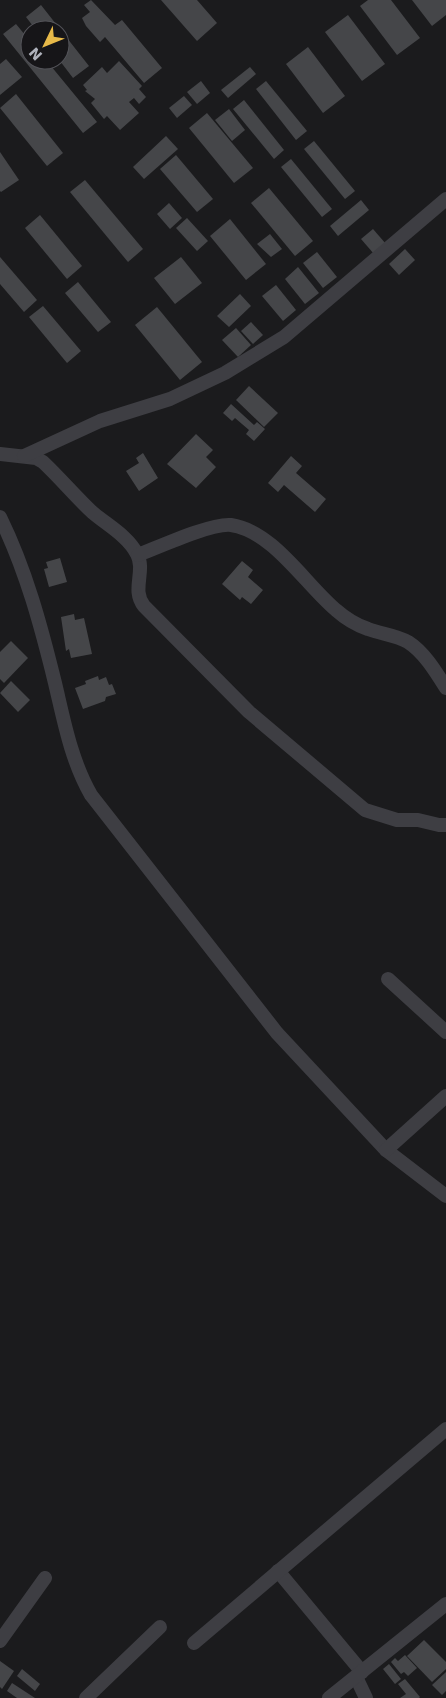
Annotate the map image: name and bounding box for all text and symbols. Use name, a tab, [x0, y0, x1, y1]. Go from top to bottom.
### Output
north arrow	[20, 20, 70, 70]
text: N	[26, 44, 45, 64]

